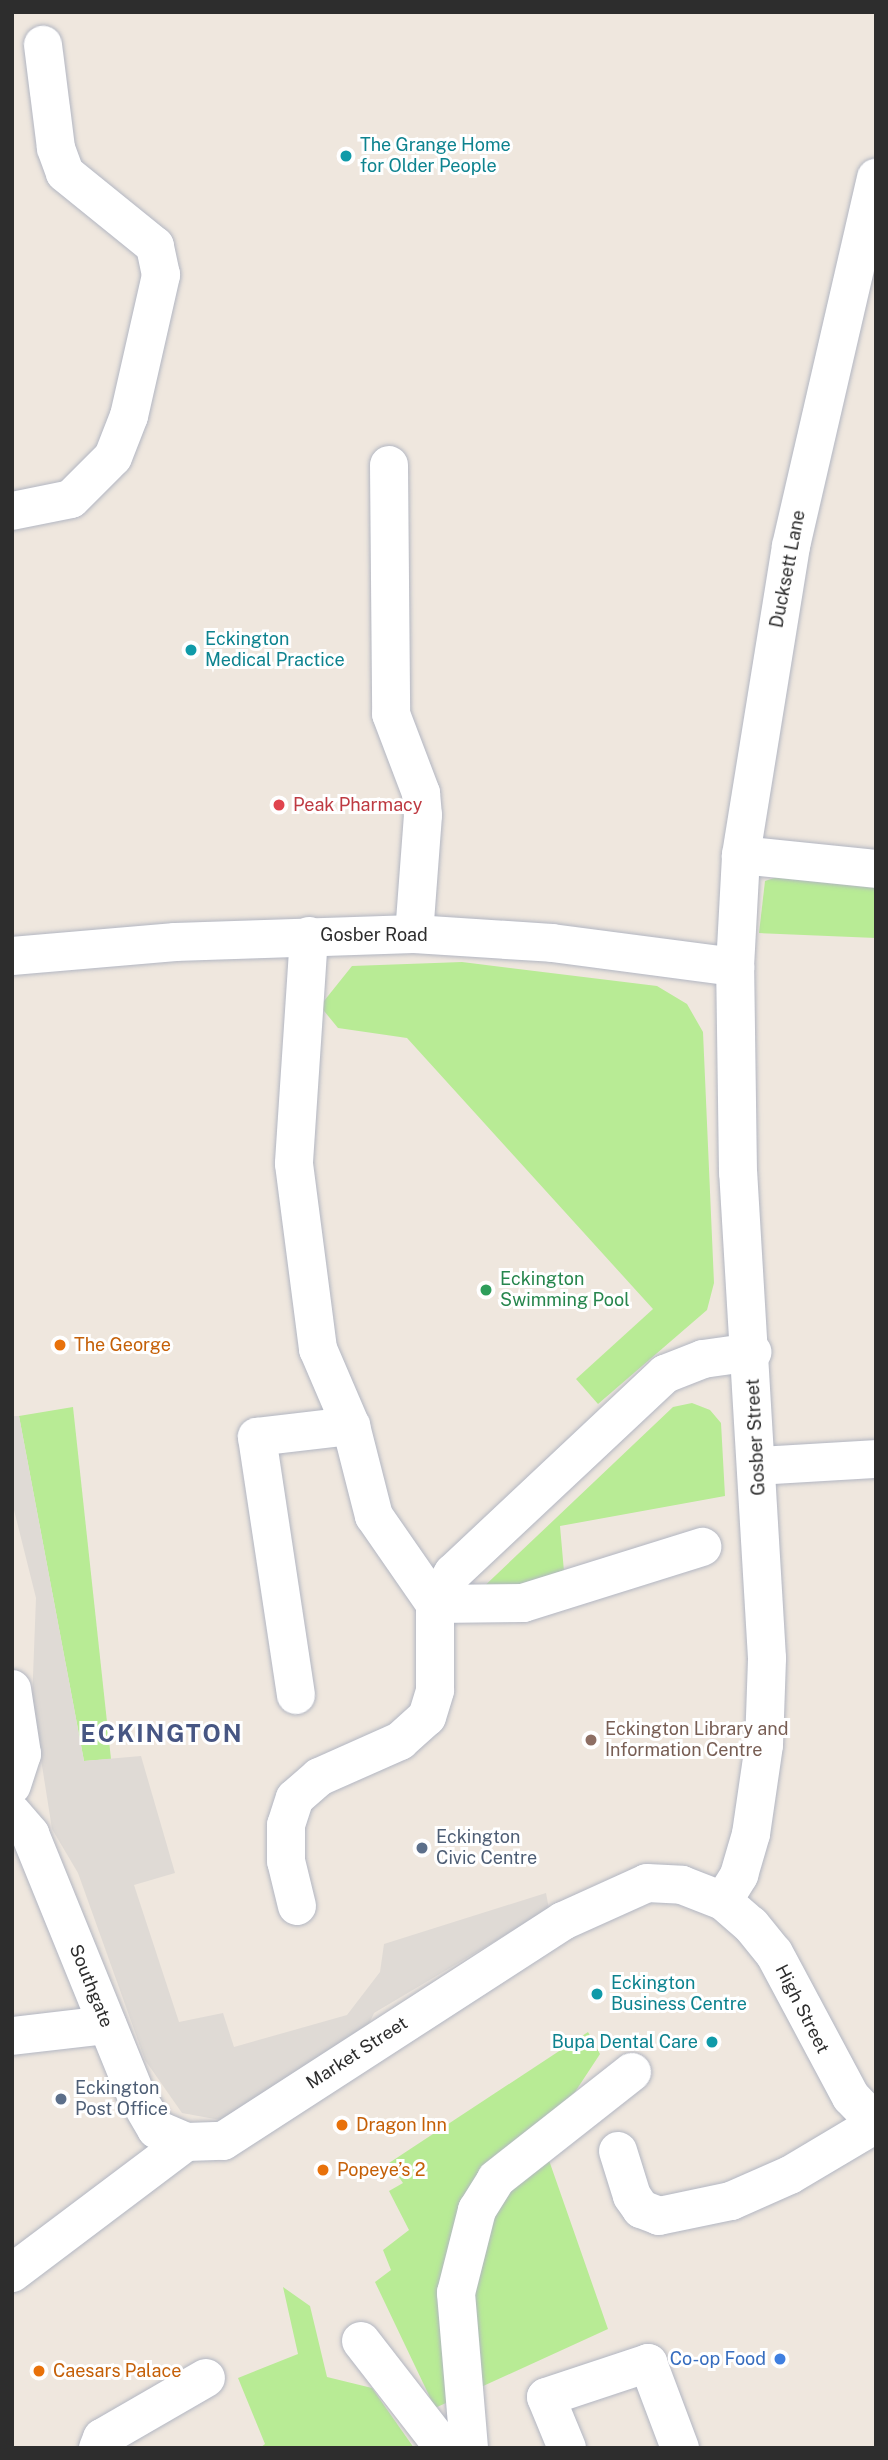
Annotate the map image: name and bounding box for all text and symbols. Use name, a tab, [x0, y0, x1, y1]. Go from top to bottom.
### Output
place label: The Grange Home for Older People	[360, 135, 511, 178]
marker: The Grange Home for Older People	[338, 148, 354, 164]
street label: Ducksett Lane	[766, 508, 810, 630]
place label: Eckington Medical Practice	[205, 629, 345, 672]
marker: Eckington Medical Practice	[183, 642, 199, 658]
place label: Peak Pharmacy	[293, 794, 422, 816]
marker: Peak Pharmacy	[271, 797, 287, 813]
street label: Gosber Road	[320, 924, 428, 946]
place label: Eckington Swimming Pool	[500, 1269, 630, 1312]
marker: Eckington Swimming Pool	[478, 1282, 494, 1298]
place label: The George	[74, 1334, 171, 1356]
marker: The George	[52, 1337, 68, 1353]
street label: Gosber Street	[742, 1378, 770, 1496]
place label: Eckington Library and Information Centre	[605, 1719, 788, 1762]
district label: ECKINGTON	[82, 1720, 242, 1748]
marker: Eckington Library and Information Centre	[583, 1732, 599, 1748]
place label: Eckington Civic Centre	[436, 1827, 537, 1870]
marker: Eckington Civic Centre	[414, 1840, 430, 1856]
street label: Southgate	[65, 1941, 117, 2031]
street label: High Street	[770, 1961, 834, 2057]
place label: Eckington Business Centre	[611, 1973, 747, 2016]
marker: Eckington Business Centre	[589, 1986, 605, 2002]
street label: Market Street	[302, 2012, 412, 2094]
place label: Bupa Dental Care	[552, 2031, 698, 2053]
marker: Bupa Dental Care	[704, 2034, 720, 2050]
place label: Eckington Post Office	[75, 2078, 168, 2120]
marker: Eckington Post Office	[53, 2091, 69, 2107]
place label: Dragon Inn	[356, 2114, 447, 2136]
marker: Dragon Inn	[334, 2117, 350, 2133]
place label: Popeye’s 2	[337, 2159, 425, 2181]
marker: Popeye’s 2	[315, 2162, 331, 2178]
place label: Co-op Food	[670, 2348, 766, 2370]
marker: Co-op Food	[772, 2351, 788, 2367]
place label: Caesars Palace	[53, 2360, 181, 2382]
marker: Caesars Palace	[31, 2363, 47, 2379]

